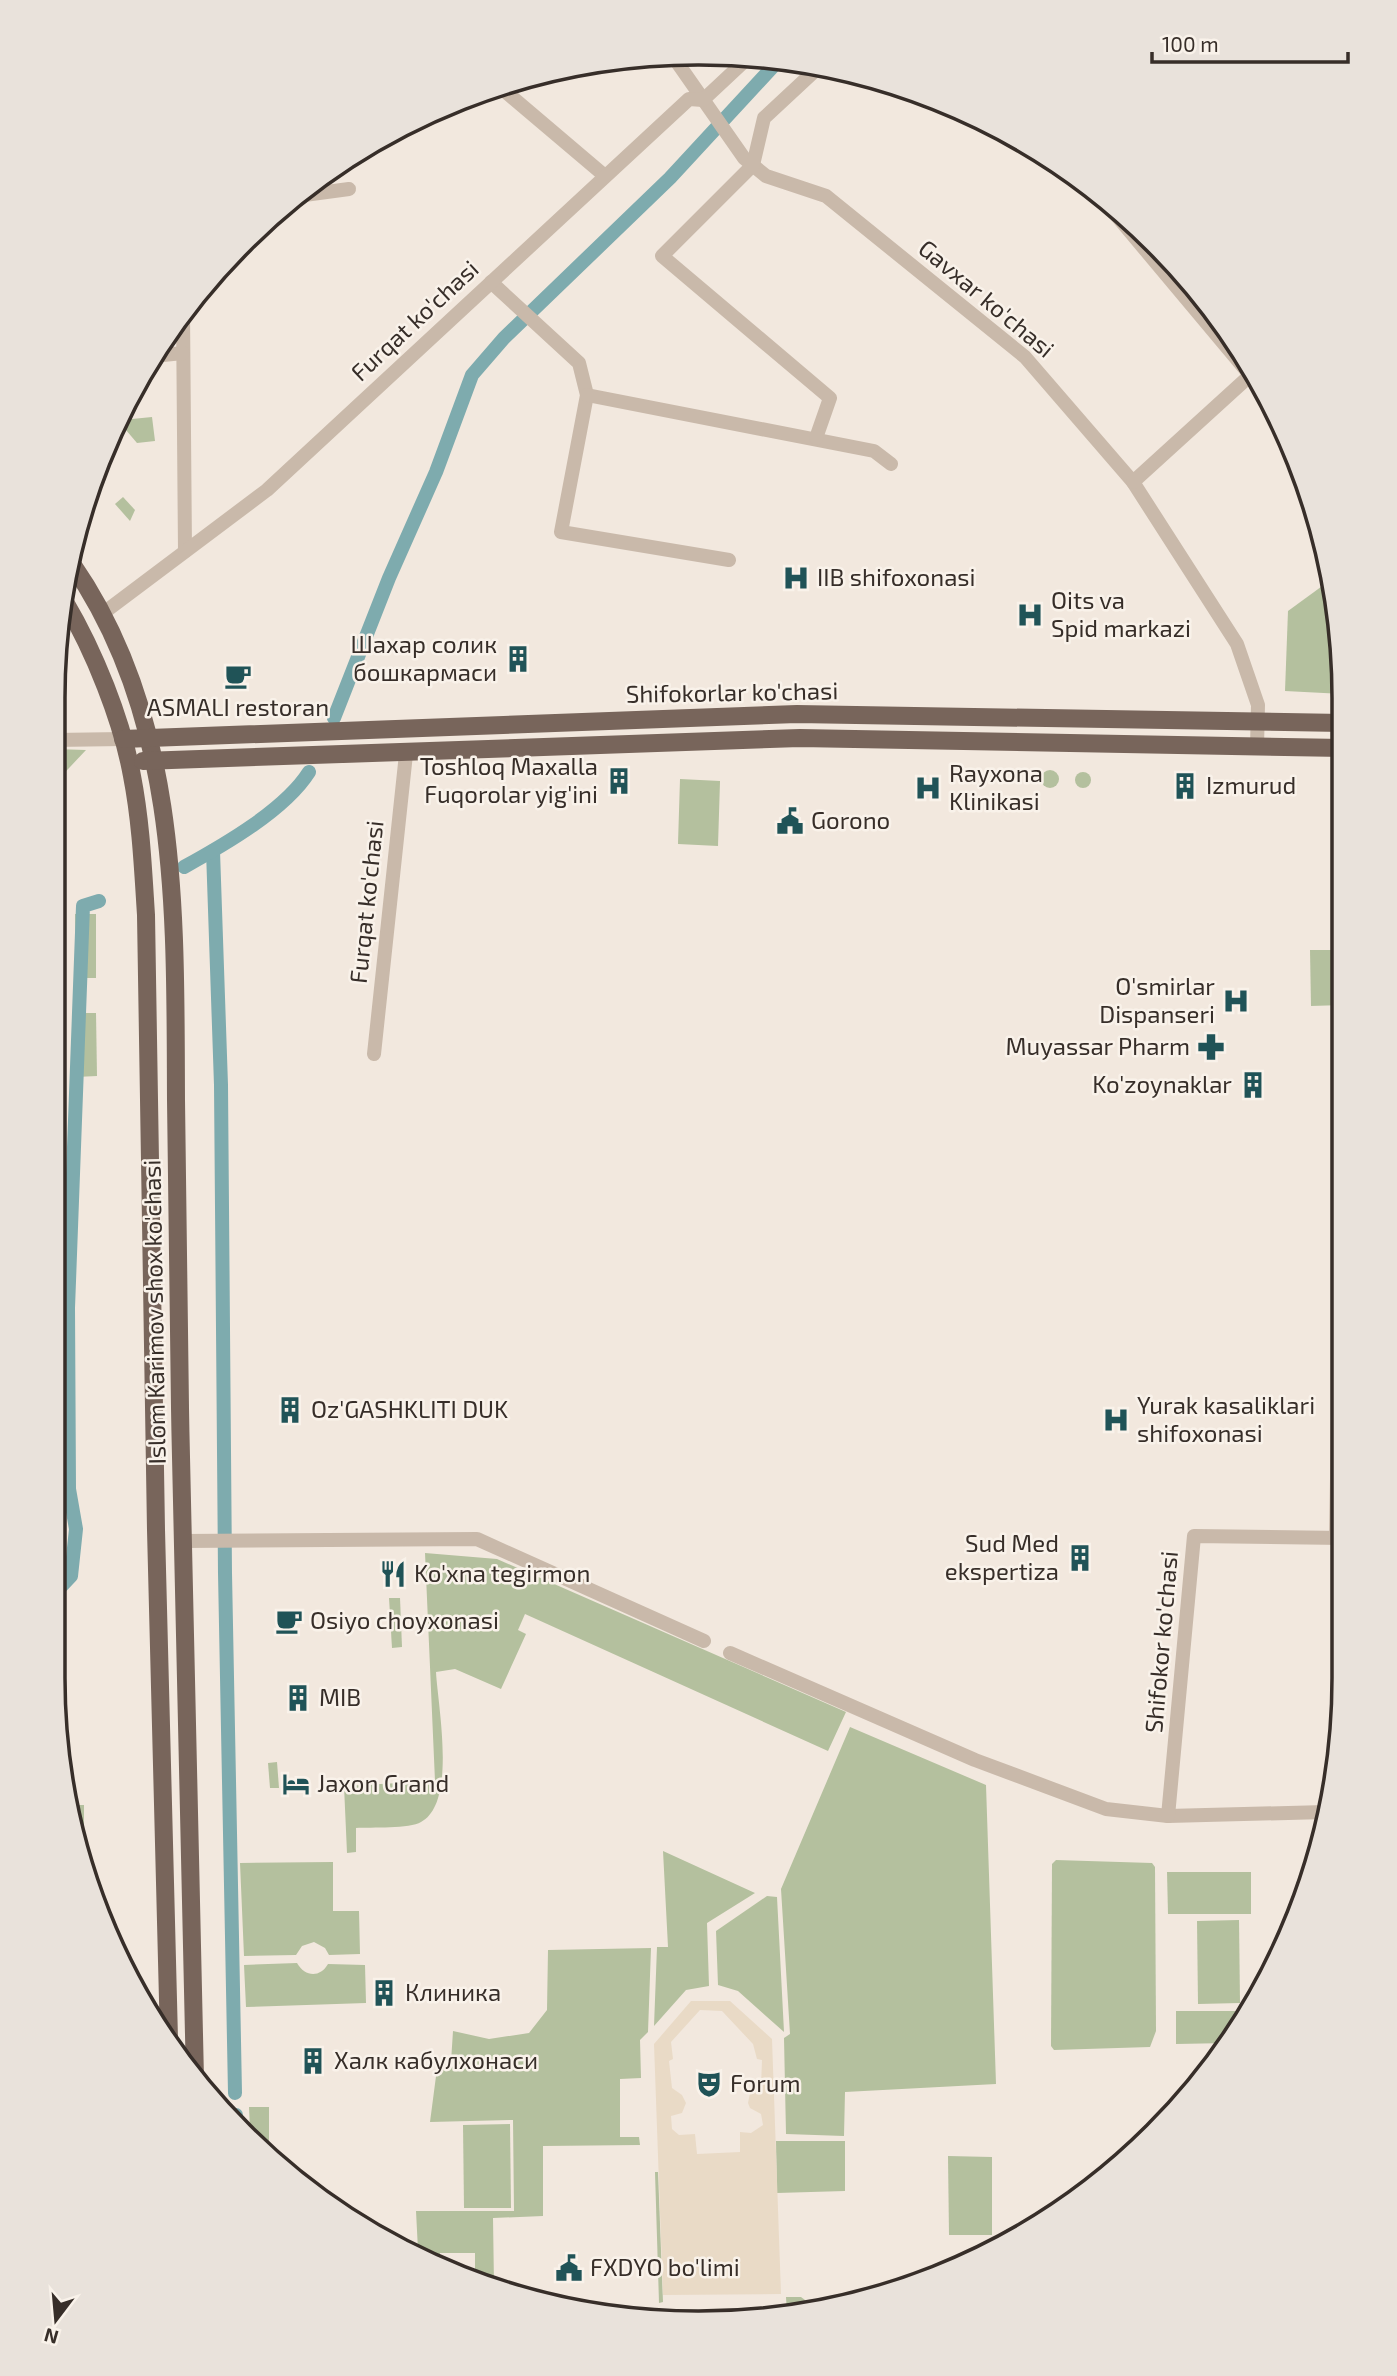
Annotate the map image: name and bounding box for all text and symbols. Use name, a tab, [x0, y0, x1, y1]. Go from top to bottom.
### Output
scale bar	[1152, 21, 1348, 65]
text: 100 m	[1162, 31, 1219, 56]
street label: Gavxar ko'chasi	[913, 233, 1061, 363]
street label: Furqat ko'chasi	[344, 254, 484, 386]
place label: IIB shifoxonasi	[817, 562, 976, 591]
hospital icon: IIB shifoxonasi	[781, 563, 811, 593]
place label: Oits va Spid markazi	[1051, 585, 1191, 642]
hospital icon: Oits va Spid markazi	[1015, 600, 1045, 630]
place label: Шахар солик бошкармаси	[351, 629, 497, 686]
building icon: Шахар солик бошкармаси	[503, 644, 533, 674]
cafe icon: ASMALI restoran	[223, 661, 253, 691]
street label: Shifokorlar ko'chasi	[626, 675, 838, 708]
place label: ASMALI restoran	[147, 692, 329, 721]
place label: Toshloq Maxalla Fuqorolar yig'ini	[420, 751, 598, 808]
place label: Rayxona Klinikasi	[949, 758, 1043, 815]
building icon: Toshloq Maxalla Fuqorolar yig'ini	[604, 766, 634, 796]
place label: Izmurud	[1206, 770, 1296, 799]
building icon: Izmurud	[1170, 771, 1200, 801]
hospital icon: Rayxona Klinikasi	[913, 773, 943, 803]
place label: Gorono	[811, 805, 890, 834]
public building icon: Gorono	[775, 806, 805, 836]
street label: Furqat ko'chasi	[343, 819, 388, 985]
place label: O'smirlar Dispanseri	[1099, 971, 1215, 1028]
hospital icon: O'smirlar Dispanseri	[1221, 986, 1251, 1016]
place label: Muyassar Pharm	[1006, 1031, 1190, 1060]
pharmacy icon: Muyassar Pharm	[1196, 1032, 1226, 1062]
place label: Ko'zoynaklar	[1092, 1069, 1232, 1098]
building icon: Ko'zoynaklar	[1238, 1070, 1268, 1100]
street label: Islom Karimov shox ko'chasi	[136, 1159, 171, 1465]
place label: Yurak kasaliklari shifoxonasi	[1137, 1390, 1315, 1447]
place label: Oz'GASHKLITI DUK	[311, 1394, 508, 1423]
building icon: Oz'GASHKLITI DUK	[275, 1395, 305, 1425]
hospital icon: Yurak kasaliklari shifoxonasi	[1101, 1405, 1131, 1435]
place label: Sud Med ekspertiza	[945, 1528, 1059, 1585]
building icon: Sud Med ekspertiza	[1065, 1543, 1095, 1573]
street label: Shifokor ko'chasi	[1138, 1550, 1183, 1734]
place label: Ko'xna tegirmon	[414, 1558, 590, 1587]
restaurant icon: Ko'xna tegirmon	[378, 1559, 408, 1589]
place label: Osiyo choyxonasi	[310, 1605, 499, 1634]
cafe icon: Osiyo choyxonasi	[274, 1606, 304, 1636]
place label: MIB	[319, 1682, 361, 1711]
building icon: MIB	[283, 1683, 313, 1713]
place label: Jaxon Grand	[317, 1768, 449, 1797]
hotel icon: Jaxon Grand	[281, 1769, 311, 1799]
place label: Клиника	[405, 1977, 501, 2006]
building icon: Клиника	[369, 1978, 399, 2008]
place label: Халк кабулхонаси	[334, 2045, 538, 2075]
building icon: Халк кабулхонаси	[298, 2046, 328, 2076]
place label: Forum	[730, 2068, 801, 2097]
theatre icon: Forum	[694, 2069, 724, 2099]
place label: FXDYO bo'limi	[590, 2252, 740, 2281]
public building icon: FXDYO bo'limi	[554, 2253, 584, 2283]
north arrow	[21, 2285, 91, 2355]
text: N	[41, 2324, 61, 2350]

